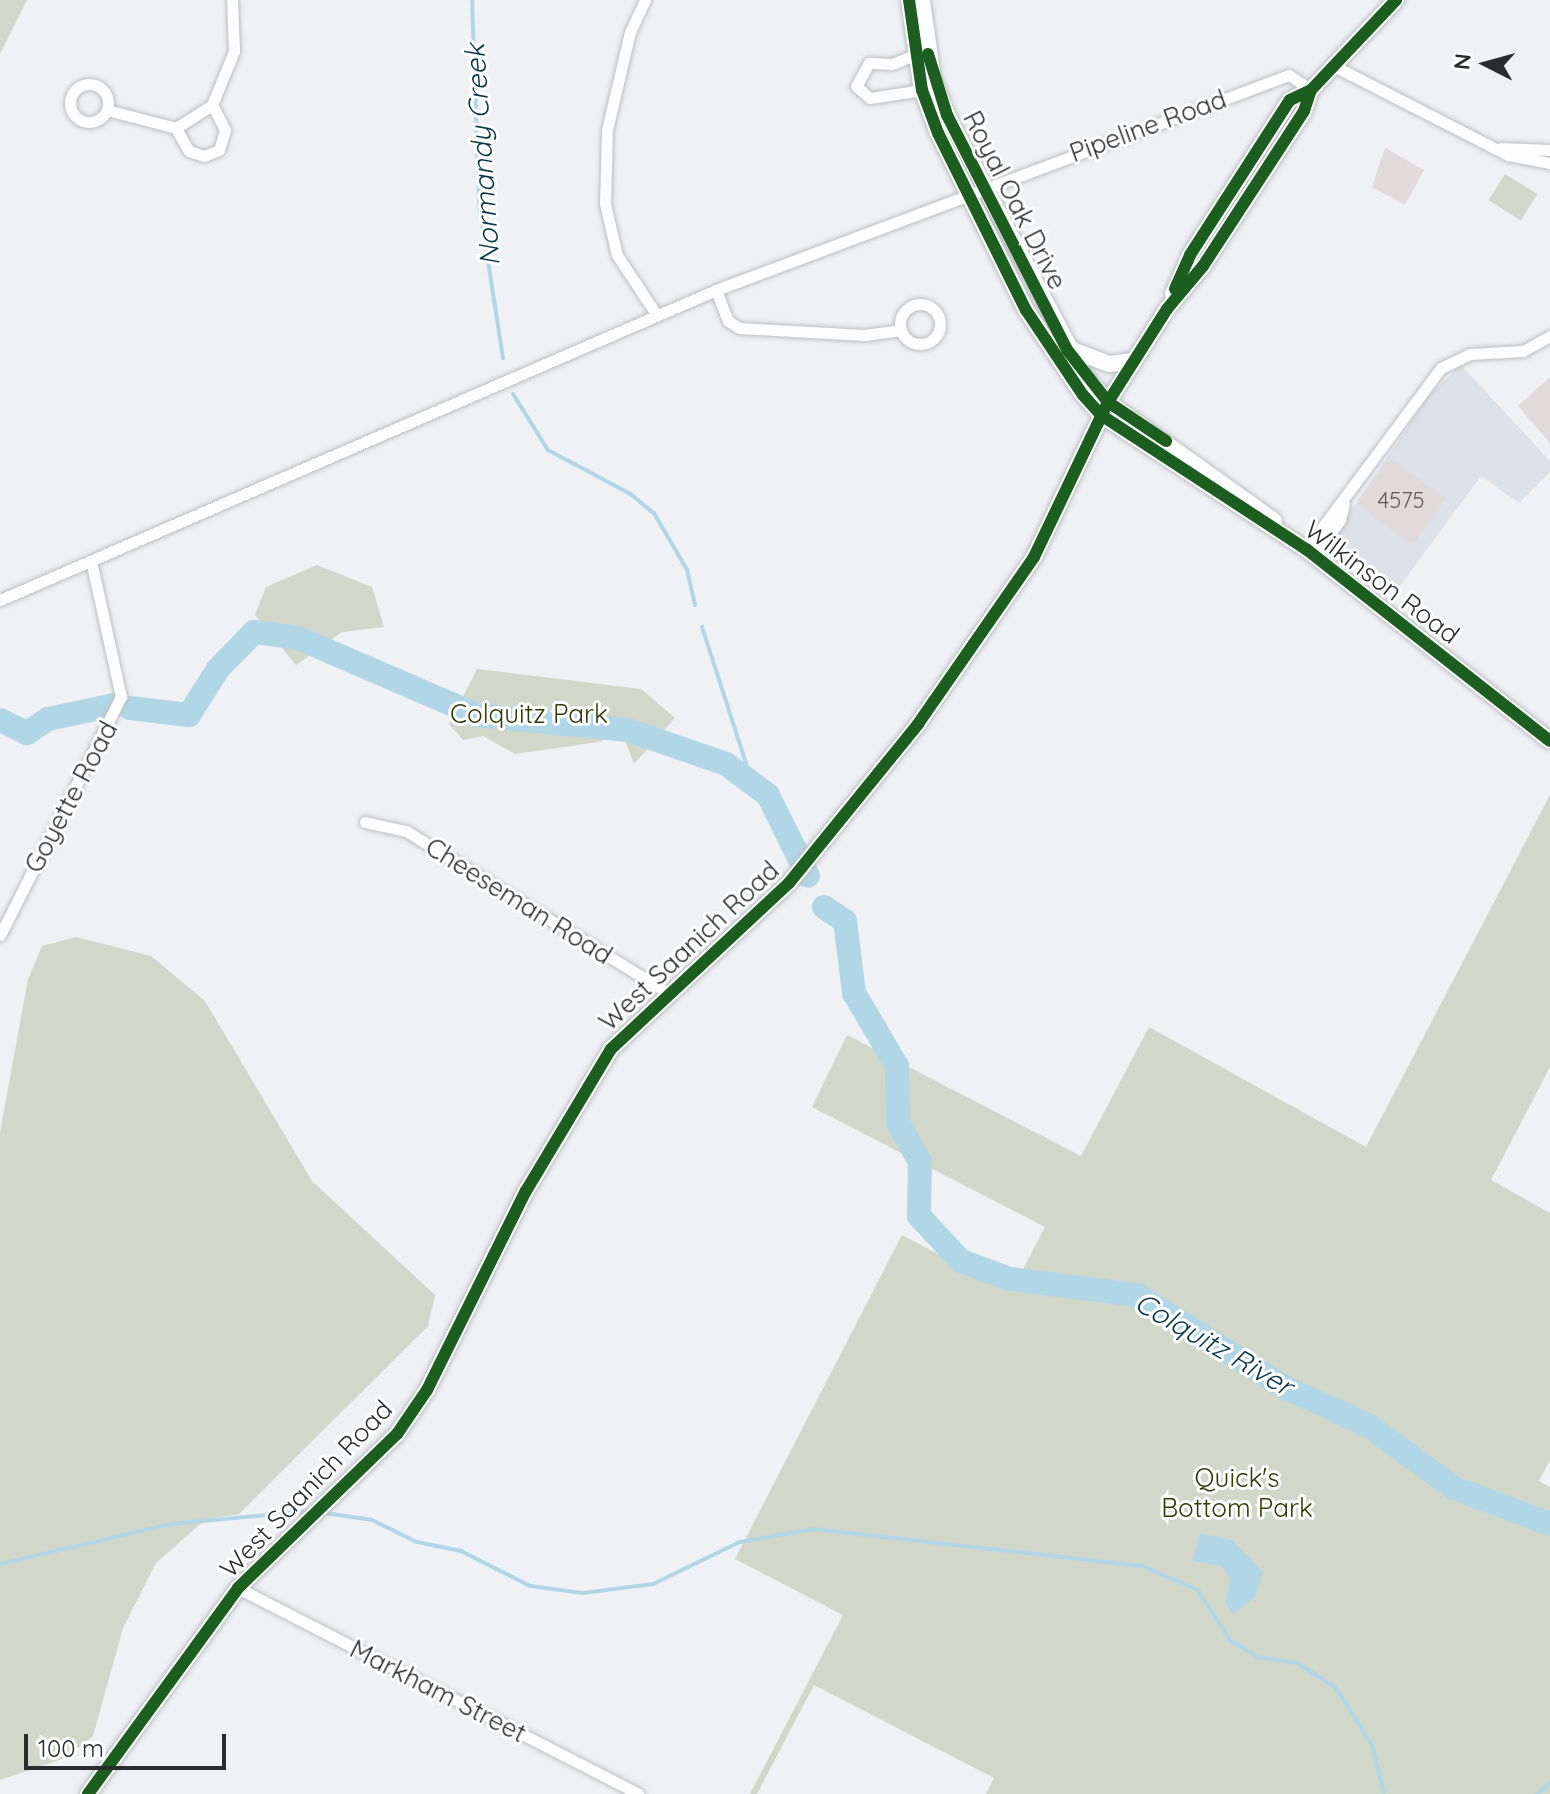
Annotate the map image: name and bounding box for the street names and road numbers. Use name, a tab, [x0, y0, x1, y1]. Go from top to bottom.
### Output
street label: Pipeline Road	[1065, 83, 1231, 169]
street label: Royal Oak Drive	[957, 106, 1073, 294]
street label: Wilkinson Road	[1298, 514, 1466, 650]
street label: Goyette Road	[18, 716, 124, 878]
street label: Cheeseman Road	[420, 831, 618, 971]
street label: West Saanich Road	[593, 855, 785, 1037]
street label: West Saanich Road	[213, 1394, 399, 1584]
street label: Markham Street	[345, 1633, 531, 1749]

